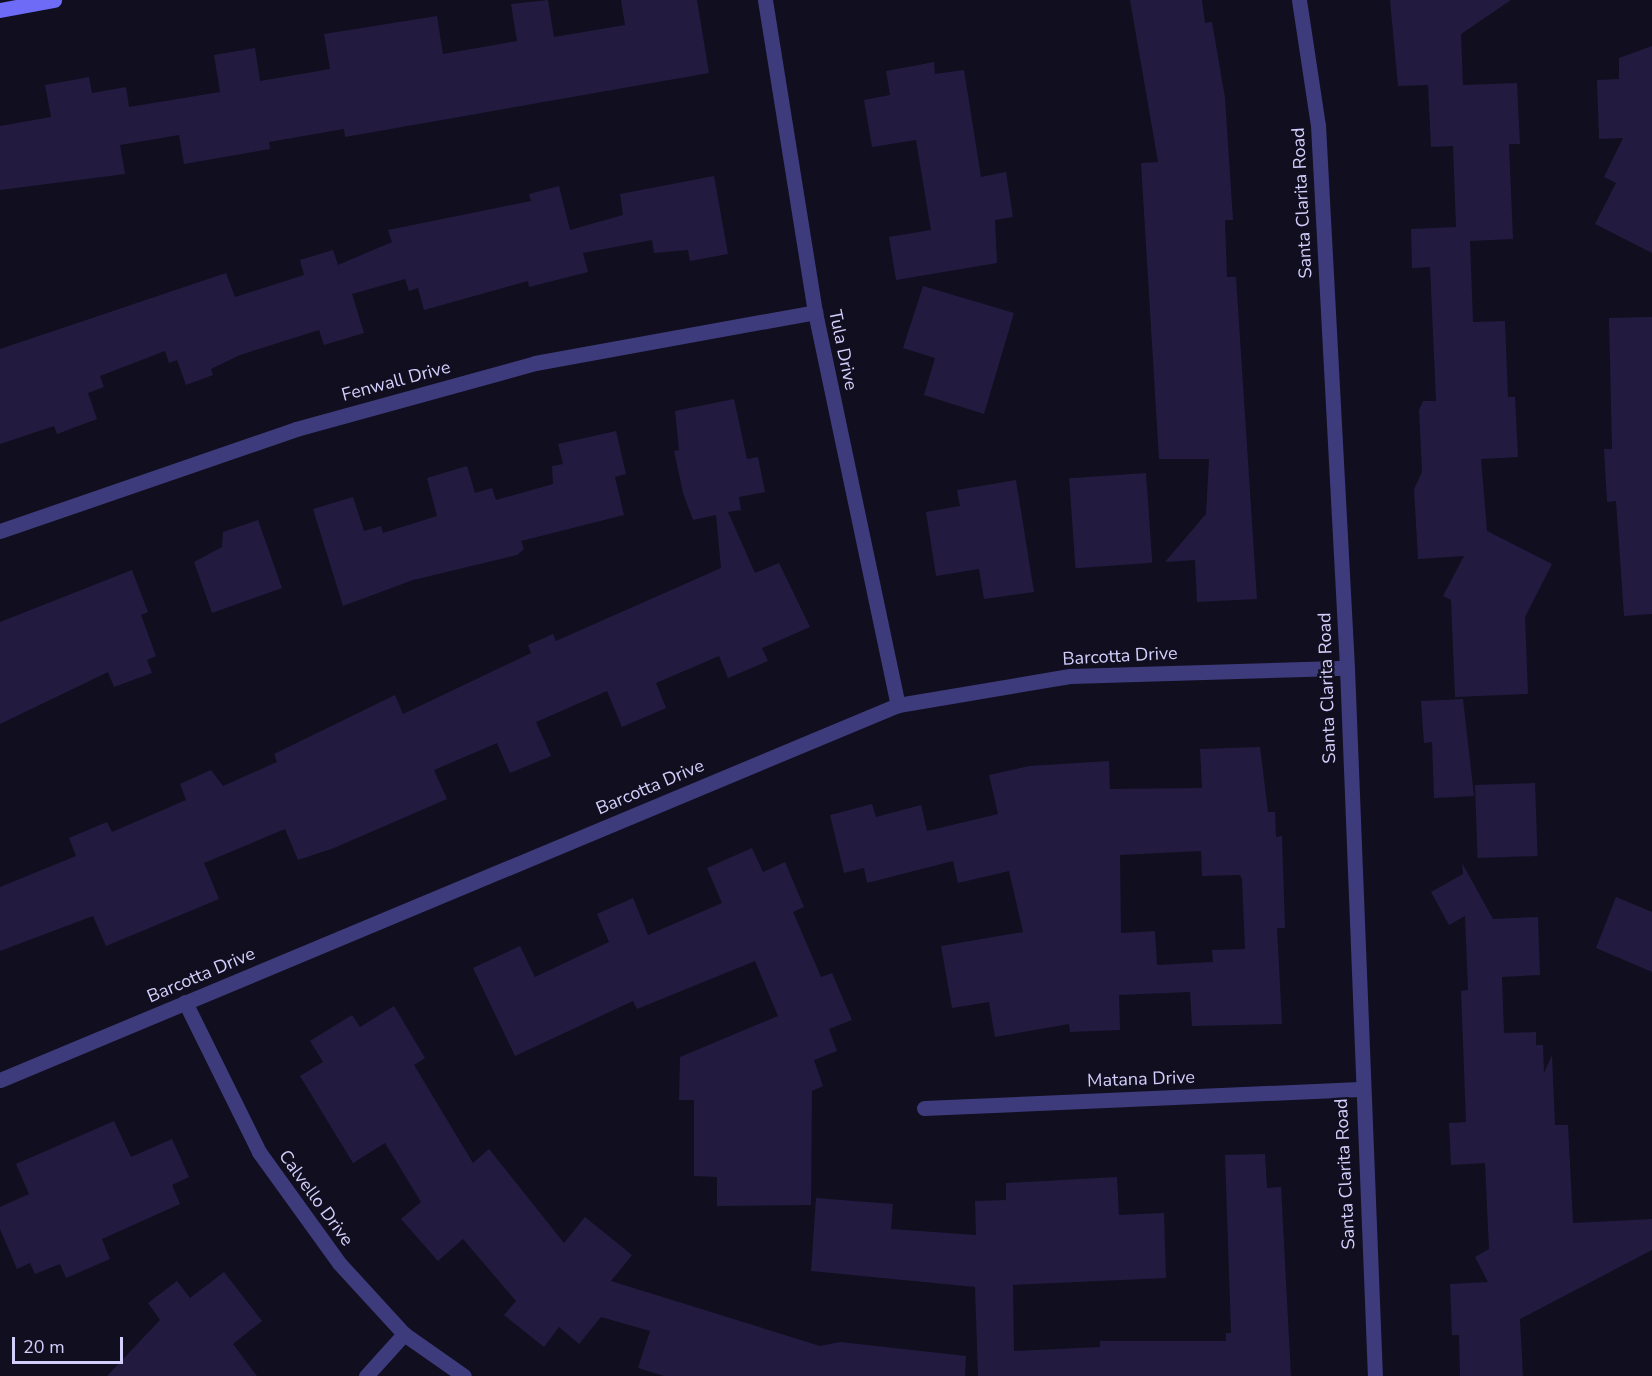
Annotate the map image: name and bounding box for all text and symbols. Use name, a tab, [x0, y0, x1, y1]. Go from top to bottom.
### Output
street label: Santa Clarita Road	[1287, 127, 1317, 279]
street label: Tula Drive	[824, 308, 862, 392]
street label: Fenwall Drive	[339, 356, 453, 406]
street label: Santa Clarita Road	[1314, 612, 1340, 764]
street label: Barcotta Drive	[1062, 642, 1178, 670]
street label: Barcotta Drive	[593, 755, 707, 819]
street label: Barcotta Drive	[144, 943, 258, 1007]
street label: Matana Drive	[1087, 1066, 1195, 1092]
street label: Santa Clarita Road	[1330, 1098, 1360, 1250]
street label: Calvello Drive	[274, 1146, 358, 1250]
scale bar	[15, 1325, 126, 1363]
text: 20 m	[23, 1335, 65, 1359]

